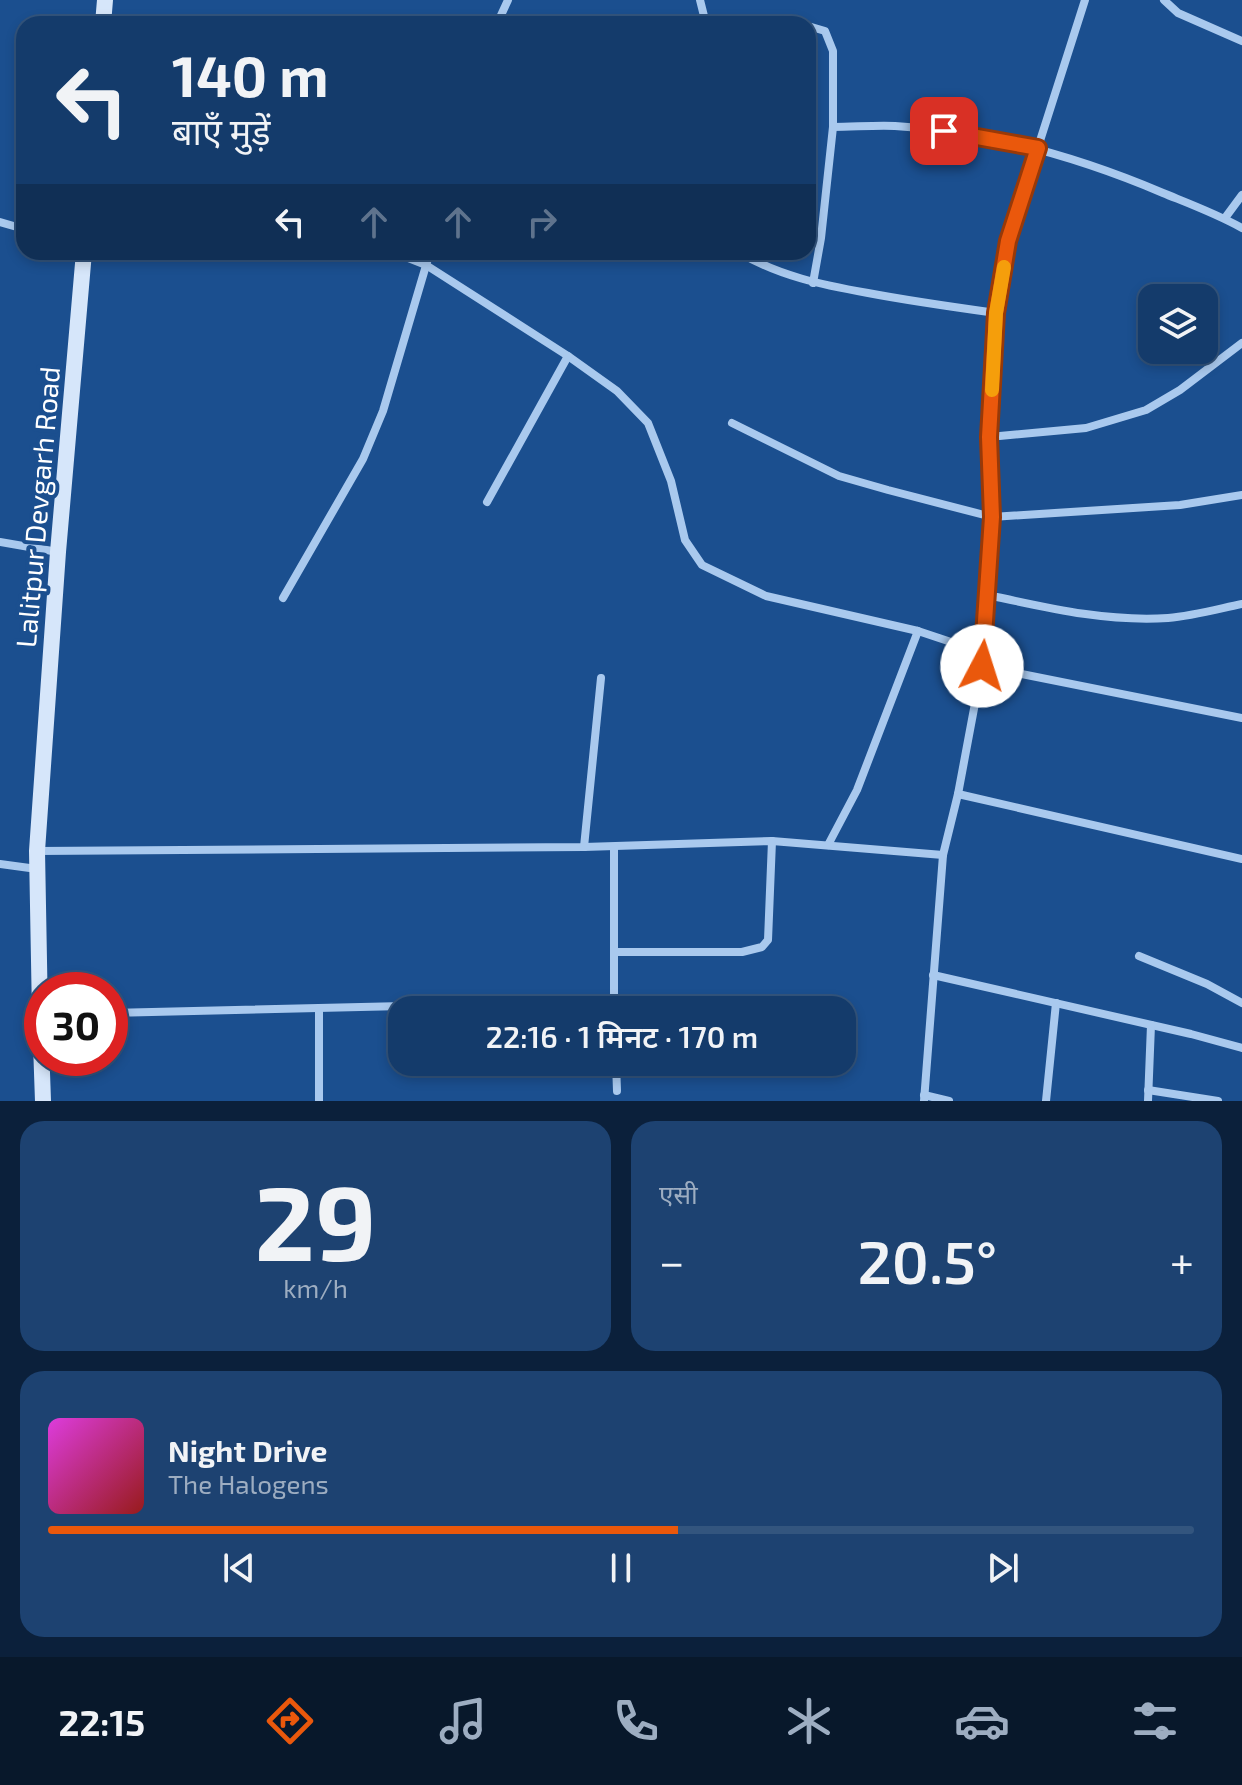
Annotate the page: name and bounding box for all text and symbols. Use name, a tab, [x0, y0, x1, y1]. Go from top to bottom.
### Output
text: 140 m	[172, 41, 329, 108]
icon: left	[40, 48, 144, 152]
pin	[910, 97, 978, 165]
text: बाएँ मुड़ें	[172, 109, 271, 152]
icon: arrive	[922, 109, 966, 153]
icon: left	[268, 200, 312, 244]
icon: ahead	[352, 200, 396, 244]
icon: ahead	[436, 200, 480, 244]
icon: right	[520, 200, 564, 244]
map controls	[1138, 284, 1218, 364]
button: layers	[1138, 284, 1218, 364]
street label: Lalitpur Devgarh Road	[8, 365, 66, 649]
position arrow	[940, 624, 1024, 708]
speed limit sign: 30	[24, 972, 128, 1076]
text: 22:16 · 1 मिनट · 170 m	[486, 1018, 758, 1054]
text: 29	[255, 1157, 376, 1282]
text: एसी	[659, 1178, 698, 1209]
text: 20.5°	[857, 1224, 997, 1296]
text: −	[659, 1234, 685, 1287]
text: +	[1170, 1234, 1194, 1287]
text: km/h	[283, 1272, 348, 1303]
text: Night Drive	[168, 1432, 327, 1468]
text: The Halogens	[168, 1468, 329, 1499]
icon: previous	[217, 1546, 261, 1590]
icon: pause	[599, 1546, 643, 1590]
icon: next	[981, 1546, 1025, 1590]
icon: directions	[262, 1693, 318, 1749]
icon: music	[435, 1693, 491, 1749]
icon: phone	[608, 1693, 664, 1749]
icon: climate	[781, 1693, 837, 1749]
icon: car	[954, 1693, 1010, 1749]
icon: filters	[1127, 1693, 1183, 1749]
text: 22:15	[59, 1700, 145, 1743]

